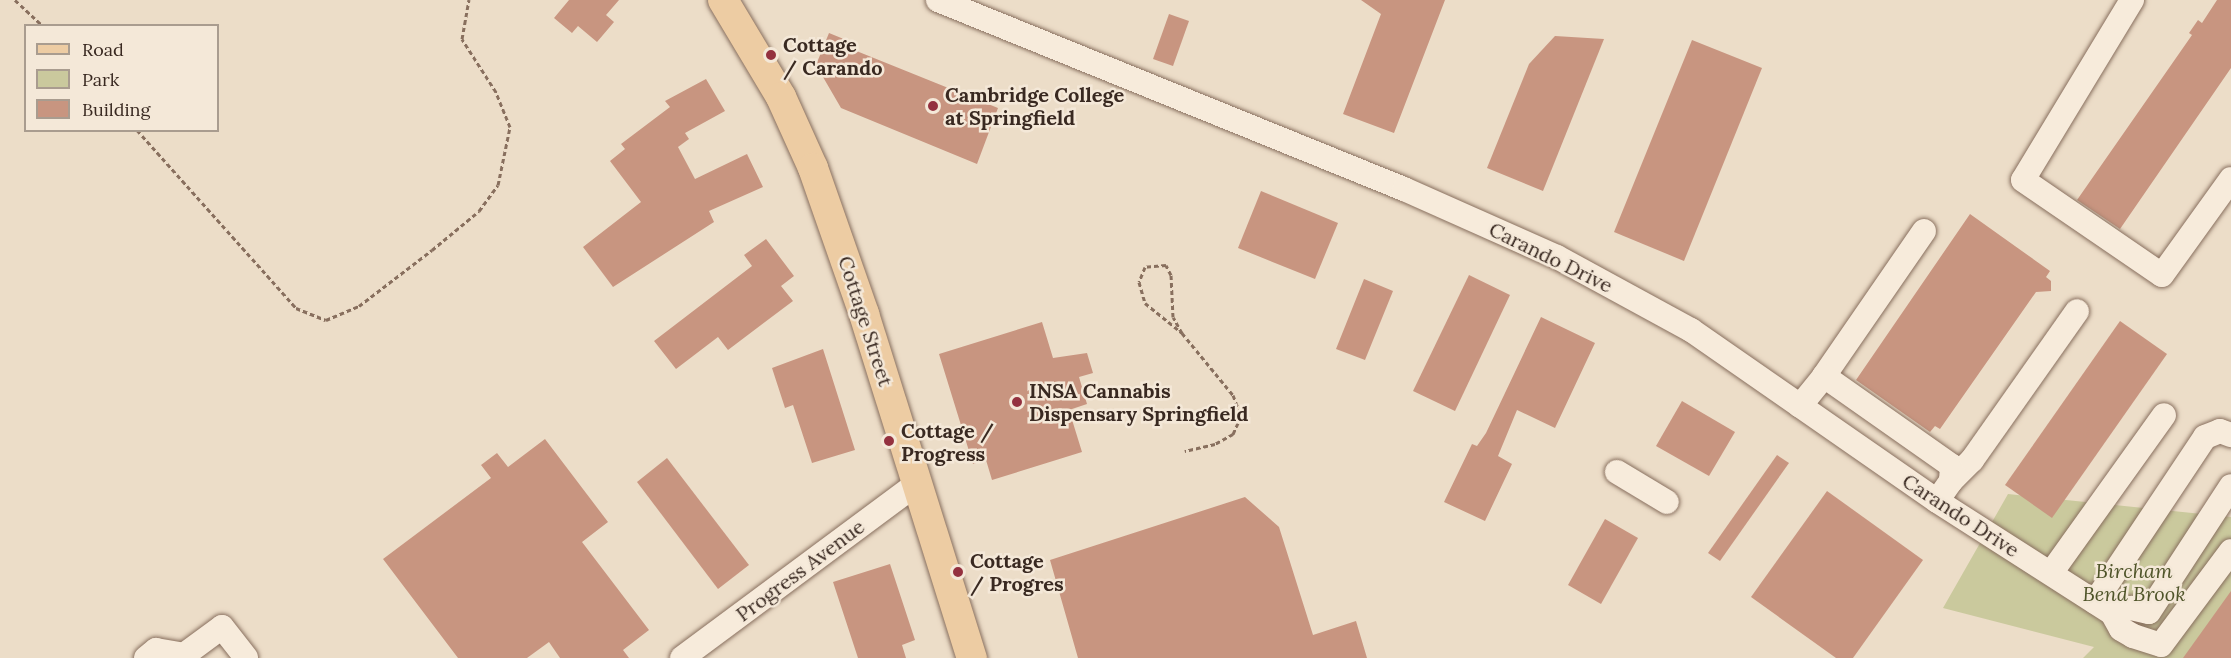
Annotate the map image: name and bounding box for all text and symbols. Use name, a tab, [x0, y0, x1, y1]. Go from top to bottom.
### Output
legend	[24, 24, 219, 132]
place label: Cottage / Carando	[783, 32, 882, 79]
text: Road	[82, 38, 124, 61]
marker: Cottage / Carando	[764, 48, 778, 62]
text: Park	[82, 68, 119, 91]
place label: Cambridge College at Springfield	[945, 83, 1124, 130]
text: Building	[82, 98, 150, 121]
marker: Cambridge College at Springfield	[926, 99, 940, 113]
street label: Carando Drive	[1485, 217, 1617, 297]
street label: Cottage Street	[834, 253, 898, 389]
place label: INSA Cannabis Dispensary Springfield	[1029, 378, 1248, 425]
marker: INSA Cannabis Dispensary Springfield	[1010, 395, 1024, 409]
place label: Cottage / Progress	[901, 418, 994, 465]
marker: Cottage / Progress	[882, 434, 896, 448]
street label: Carando Drive	[1898, 468, 2024, 562]
street label: Progress Avenue	[731, 514, 869, 626]
place label: Cottage / Progres	[970, 548, 1064, 595]
park label: Bircham Bend Brook	[2082, 559, 2186, 606]
marker: Cottage / Progres	[951, 565, 965, 579]

